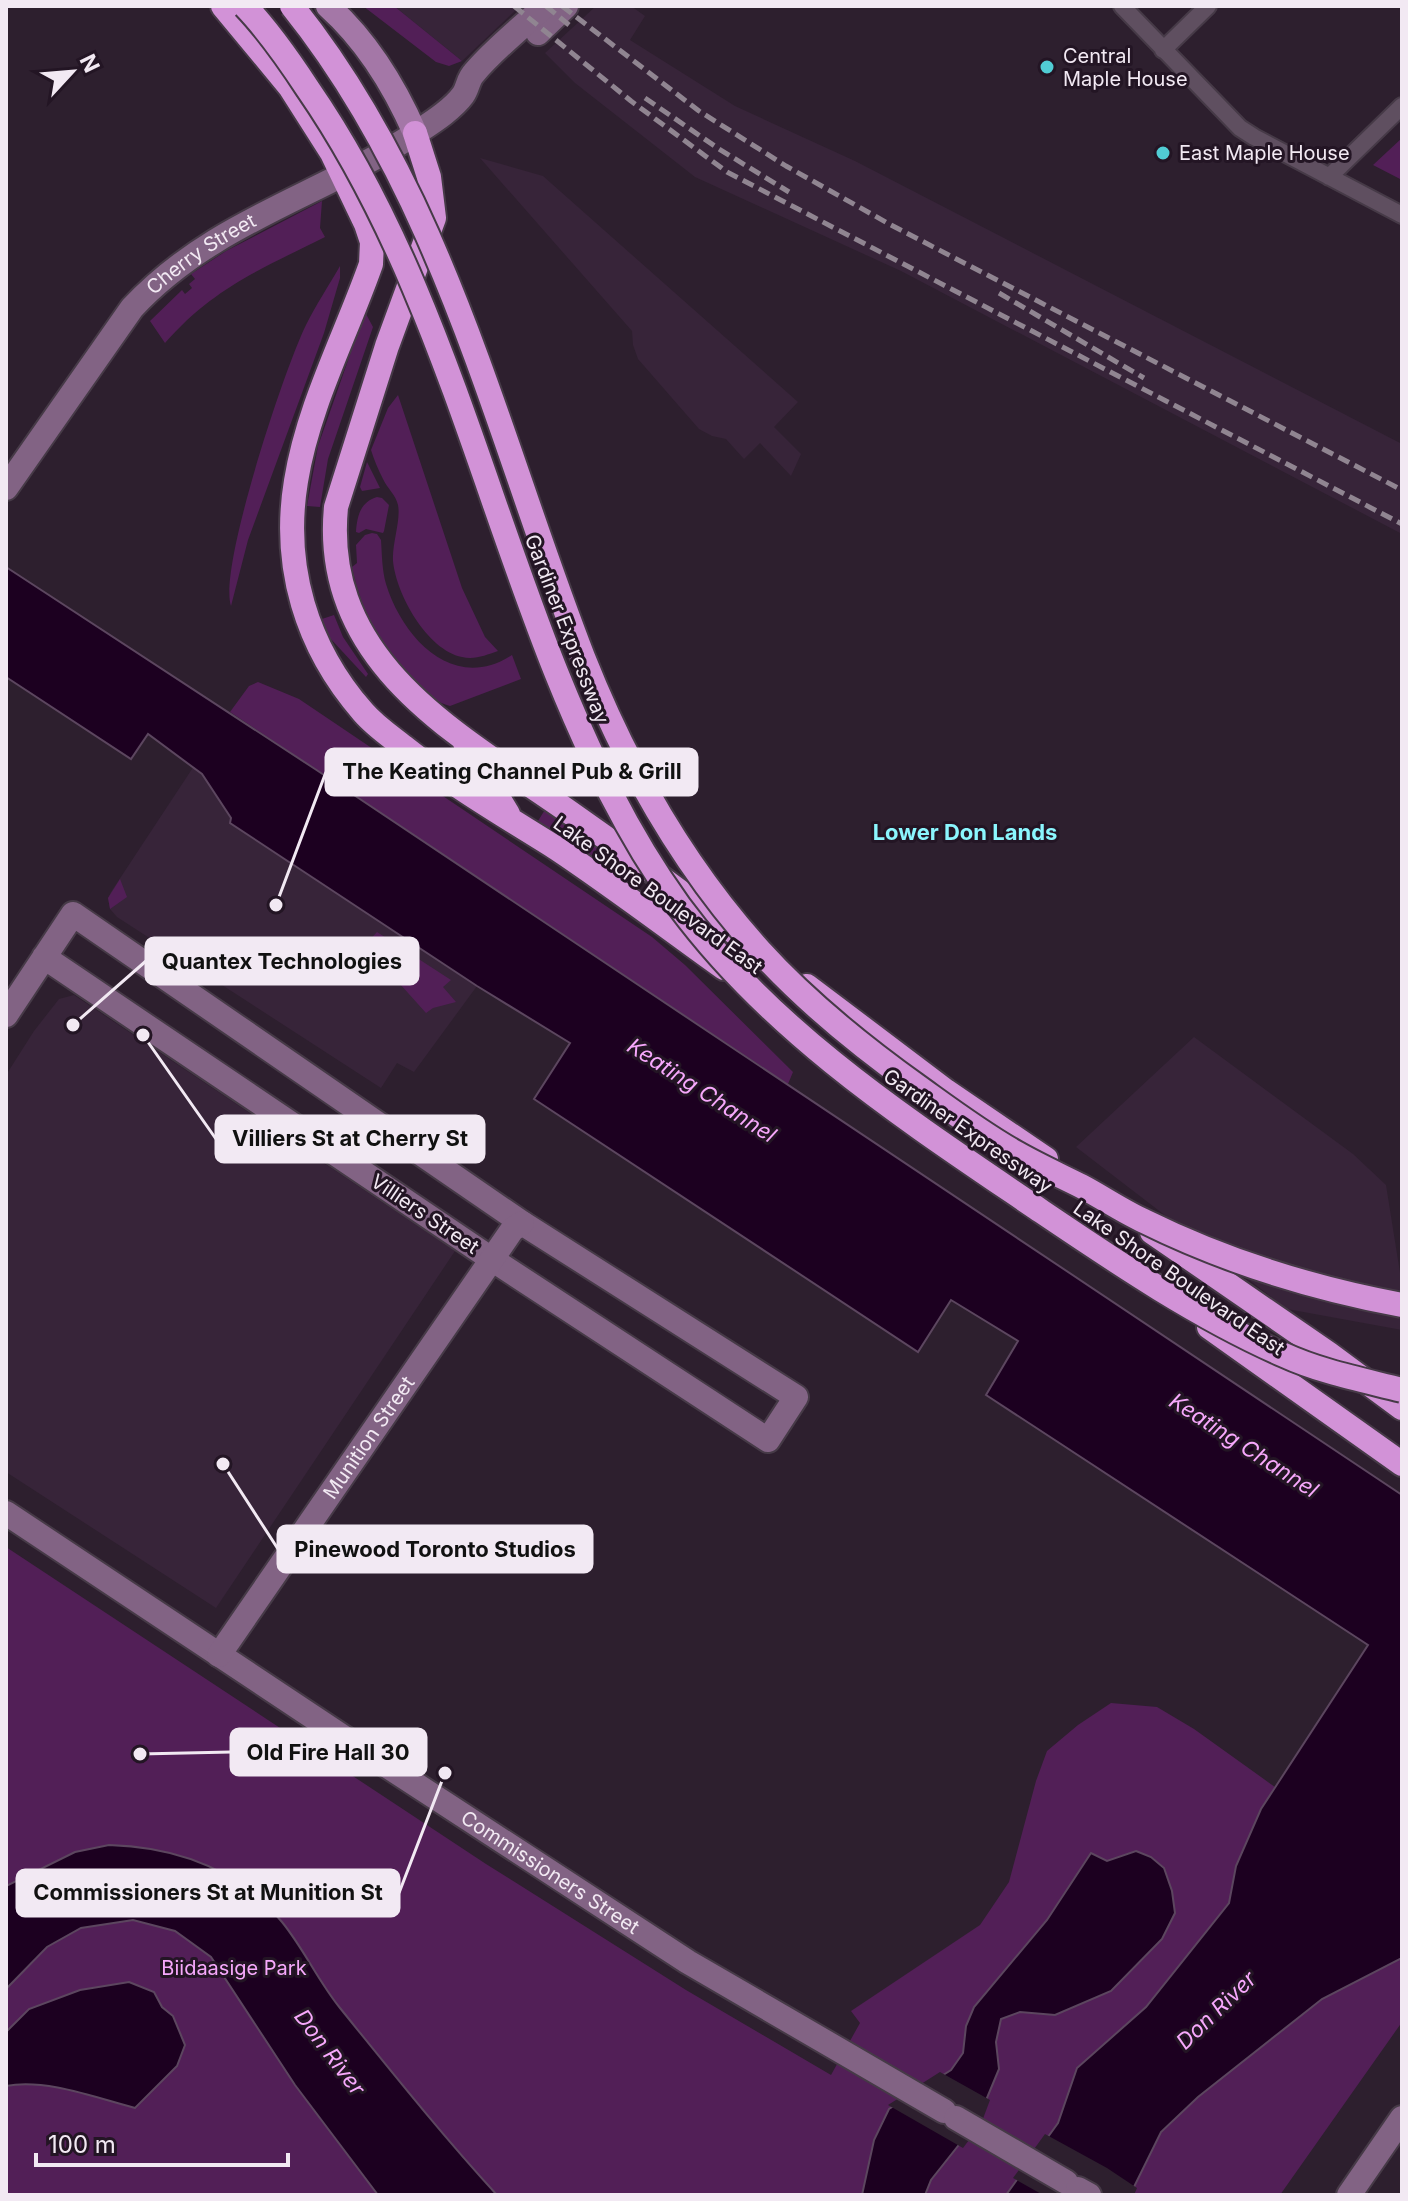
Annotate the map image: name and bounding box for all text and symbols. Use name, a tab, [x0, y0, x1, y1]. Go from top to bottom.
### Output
north arrow	[32, 32, 112, 112]
place label: Central Maple House	[1063, 44, 1188, 91]
text: N	[75, 50, 105, 76]
marker: Central Maple House	[1038, 58, 1056, 76]
place label: East Maple House	[1179, 141, 1350, 165]
marker: East Maple House	[1154, 144, 1172, 162]
street label: Cherry Street	[141, 208, 260, 299]
street label: Gardiner Expressway	[520, 531, 614, 727]
callout: The Keating Channel Pub & Grill	[326, 749, 697, 795]
text: The Keating Channel Pub & Grill	[342, 758, 682, 784]
street label: Lake Shore Boulevard East	[549, 811, 767, 979]
district label: Lower Don Lands	[873, 819, 1057, 845]
callout: Quantex Technologies	[146, 938, 418, 984]
text: Quantex Technologies	[162, 948, 402, 974]
water label: Keating Channel	[623, 1032, 782, 1148]
street label: Gardiner Expressway	[879, 1064, 1057, 1198]
callout: Villiers St at Cherry St	[216, 1116, 484, 1162]
text: Villiers St at Cherry St	[232, 1125, 468, 1151]
street label: Villiers Street	[366, 1169, 484, 1259]
street label: Lake Shore Boulevard East	[1069, 1196, 1290, 1360]
street label: Munition Street	[318, 1371, 420, 1504]
water label: Keating Channel	[1165, 1387, 1324, 1503]
callout: Pinewood Toronto Studios	[278, 1526, 592, 1572]
text: Pinewood Toronto Studios	[294, 1536, 576, 1562]
callout: Old Fire Hall 30	[231, 1729, 426, 1775]
text: Old Fire Hall 30	[247, 1739, 409, 1765]
street label: Commissioners Street	[456, 1805, 644, 1939]
callout: Commissioners St at Munition St	[17, 1870, 399, 1916]
text: Commissioners St at Munition St	[33, 1879, 383, 1905]
park label: Biidaasige Park	[161, 1956, 307, 1980]
water label: Don River	[1171, 1965, 1262, 2054]
water label: Don River	[289, 2004, 371, 2101]
scale bar	[36, 2117, 288, 2167]
text: 100 m	[48, 2130, 116, 2159]

